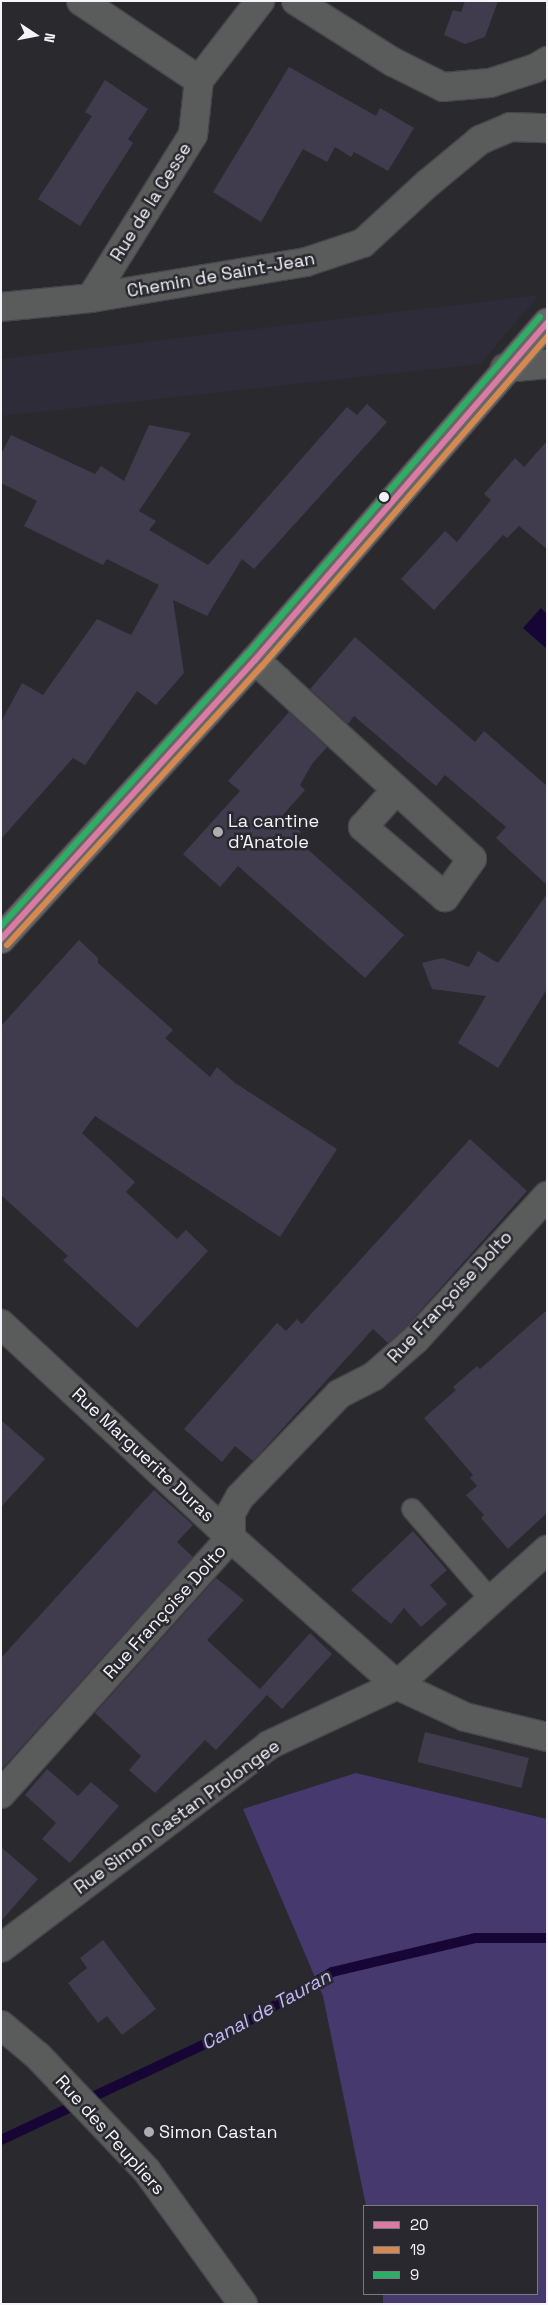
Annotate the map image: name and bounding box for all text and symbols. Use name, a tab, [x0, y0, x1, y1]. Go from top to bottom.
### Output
north arrow	[10, 10, 60, 60]
text: N	[40, 32, 59, 44]
street label: Rue de la Cesse	[106, 139, 196, 265]
street label: Chemin de Saint-Jean	[125, 248, 317, 302]
unlabelled marker	[379, 492, 389, 502]
place label: La cantine d'Anatole	[228, 811, 319, 854]
marker: La cantine d'Anatole	[212, 826, 224, 838]
street label: Rue Françoise Dolto	[383, 1226, 517, 1368]
street label: Rue Marguerite Duras	[67, 1383, 219, 1527]
street label: Rue Françoise Dolto	[99, 1541, 231, 1683]
street label: Rue Simon Castan Prolongee	[70, 1735, 284, 1899]
water label: Canal de Tauran	[197, 1965, 335, 2055]
street label: Rue des Peupliers	[51, 2071, 169, 2199]
place label: Simon Castan	[159, 2121, 277, 2143]
marker: Simon Castan	[143, 2126, 155, 2138]
legend	[363, 2205, 538, 2295]
text: 20	[410, 2215, 429, 2234]
text: 19	[410, 2240, 425, 2259]
text: 9	[410, 2265, 419, 2284]

